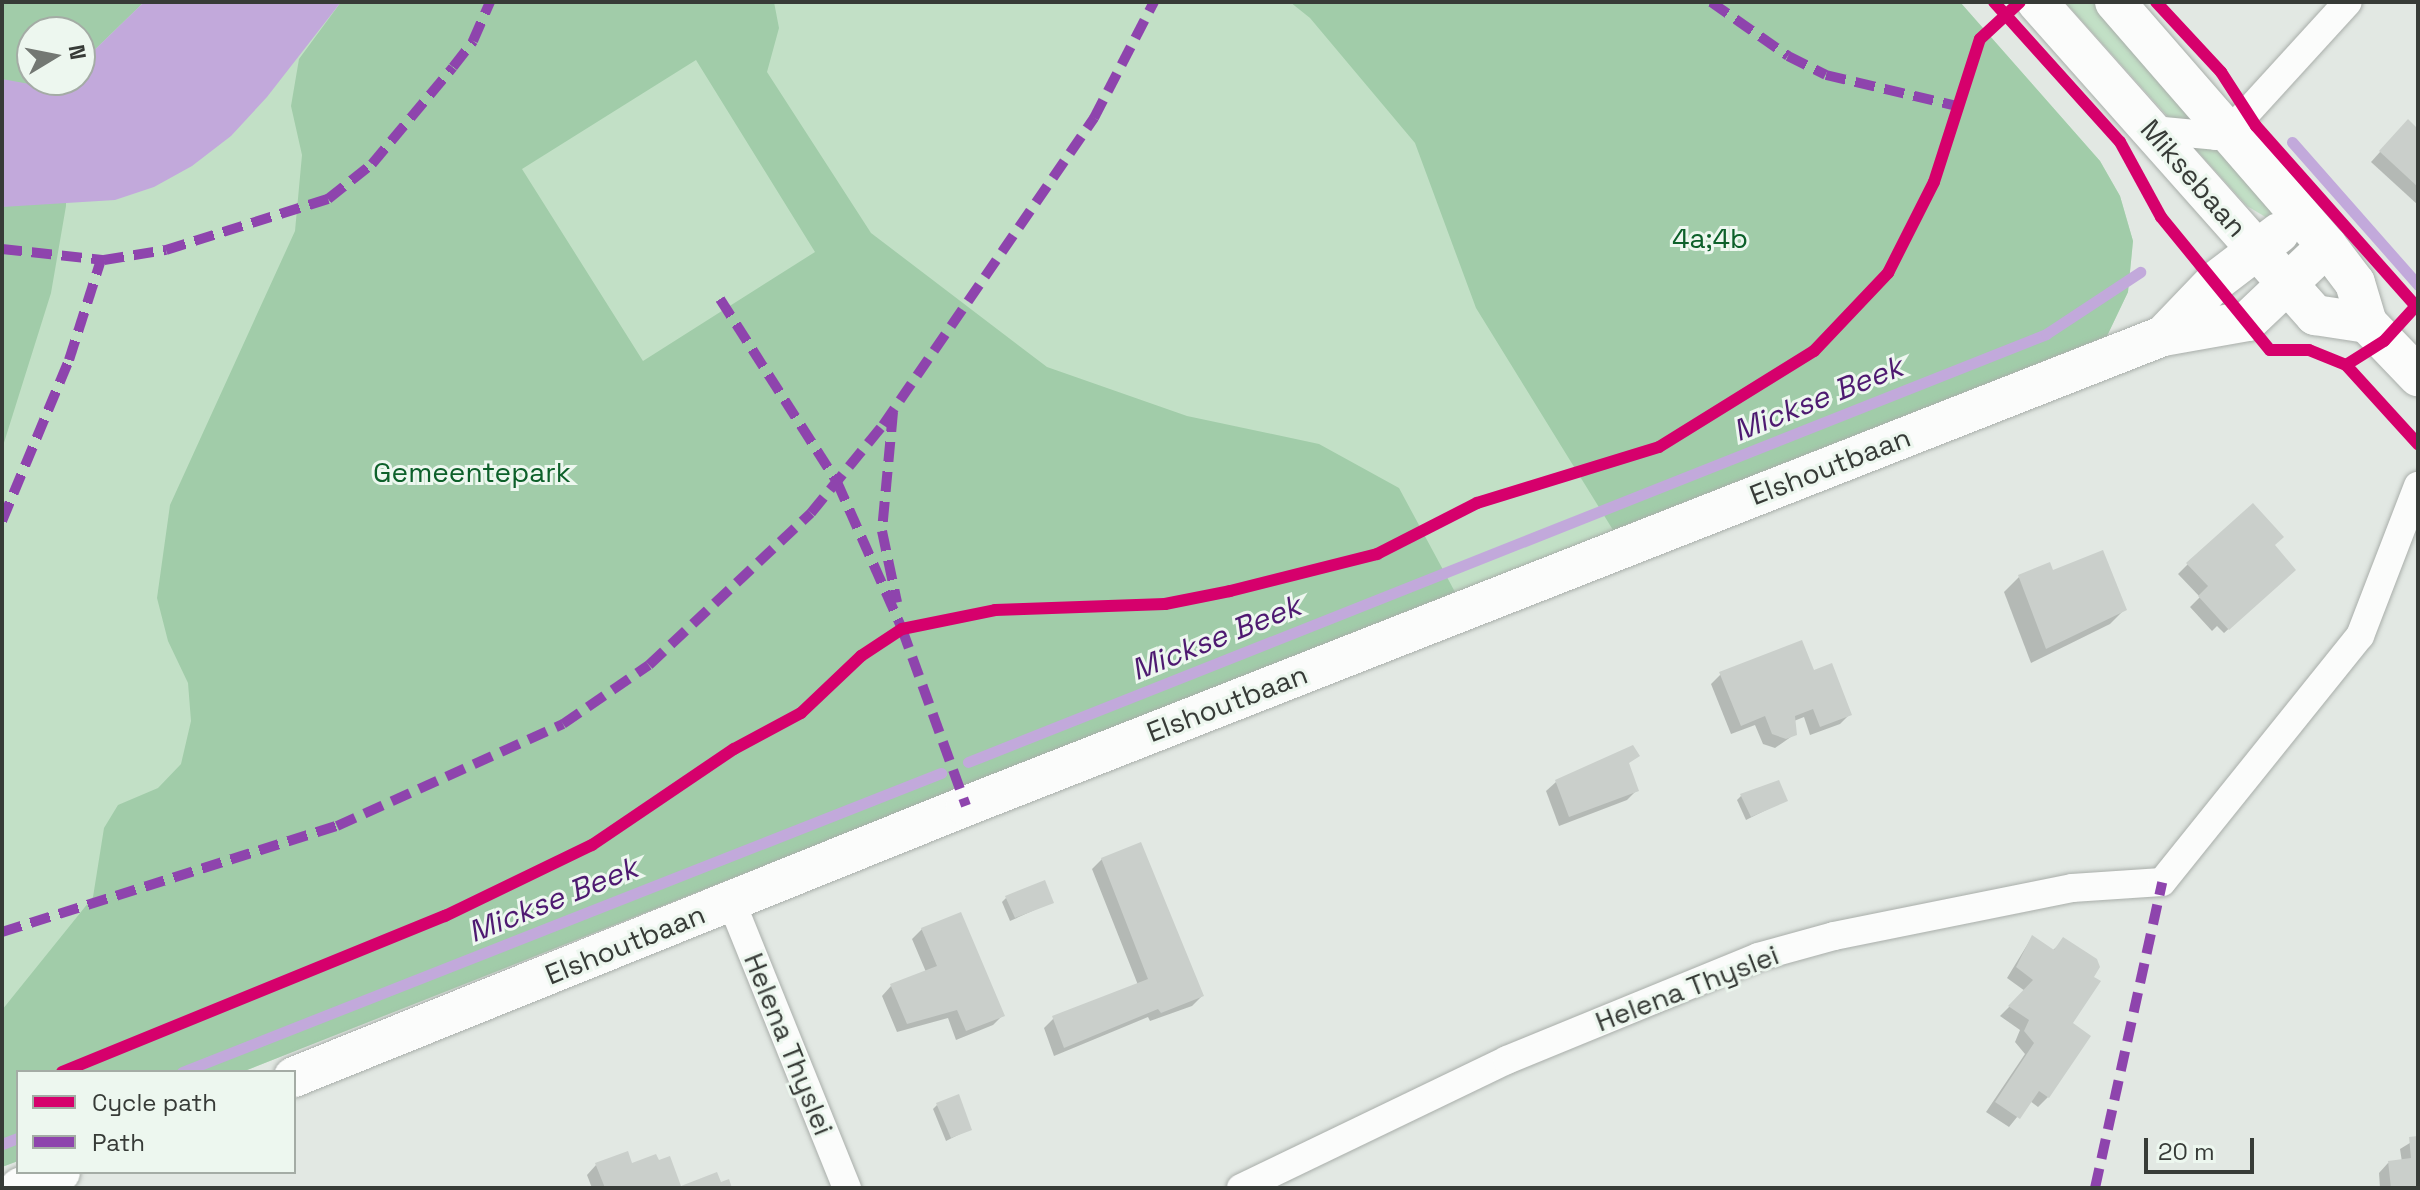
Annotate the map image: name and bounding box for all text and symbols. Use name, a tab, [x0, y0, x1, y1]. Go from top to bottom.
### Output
north arrow	[16, 16, 96, 96]
text: N	[63, 42, 93, 62]
street label: Miksebaan	[2134, 112, 2254, 244]
park label: 4a;4b	[1672, 221, 1748, 255]
water label: Mickse Beek	[1728, 349, 1908, 449]
street label: Elshoutbaan	[1745, 420, 1915, 512]
park label: Gemeentepark	[373, 455, 571, 489]
water label: Mickse Beek	[1126, 588, 1306, 688]
street label: Elshoutbaan	[1142, 657, 1312, 749]
water label: Mickse Beek	[463, 850, 643, 950]
street label: Elshoutbaan	[540, 897, 710, 991]
street label: Helena Thyslei	[1590, 937, 1784, 1039]
street label: Helena Thyslei	[737, 948, 841, 1140]
legend	[16, 1070, 296, 1174]
text: Cycle path	[92, 1087, 217, 1118]
scale bar	[2148, 1122, 2258, 1172]
text: Path	[92, 1127, 145, 1158]
text: 20 m	[2158, 1136, 2215, 1167]

